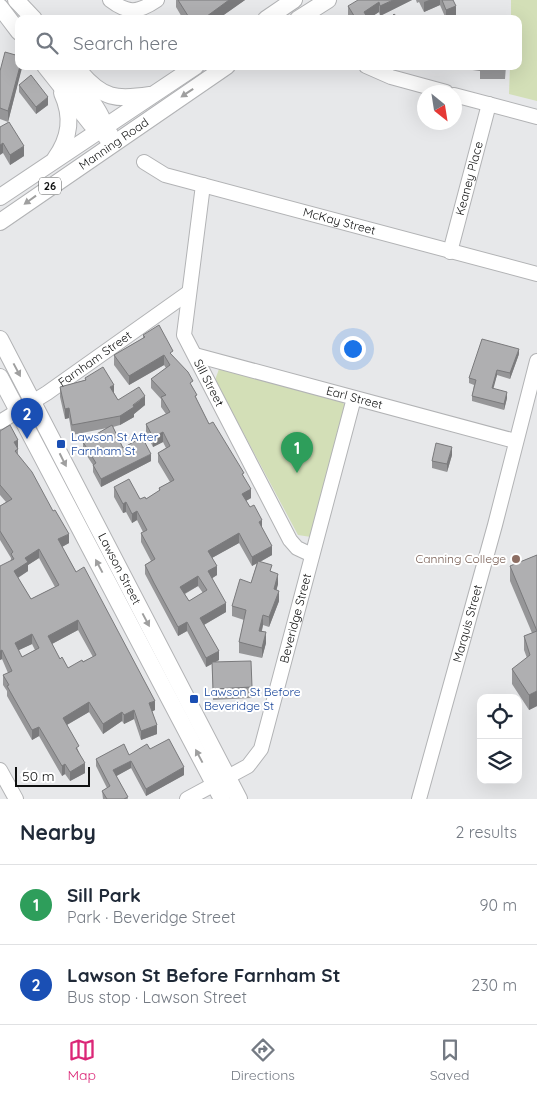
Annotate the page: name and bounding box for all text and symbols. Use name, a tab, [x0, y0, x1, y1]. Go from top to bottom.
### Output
search box	[15, 15, 522, 70]
icon: search	[33, 29, 61, 57]
text: Search here	[73, 31, 178, 55]
north arrow	[417, 85, 462, 130]
one-way arrow	[180, 89, 193, 98]
street label: Manning Road	[76, 114, 151, 173]
street label: Keaney Place	[452, 140, 486, 217]
road number: 26	[39, 178, 61, 195]
one-way arrow	[23, 195, 37, 205]
street label: McKay Street	[301, 204, 377, 238]
street label: Farnham Street	[55, 327, 134, 390]
your location	[340, 336, 366, 362]
street label: Sill Street	[191, 356, 228, 409]
one-way arrow	[13, 363, 21, 377]
street label: Earl Street	[325, 383, 384, 412]
pin: 2	[11, 398, 43, 439]
place label: Lawson St After Farnham St	[71, 429, 159, 458]
pin: 1	[281, 432, 313, 473]
marker: Lawson St After Farnham St	[55, 438, 67, 450]
one-way arrow	[59, 453, 67, 468]
street label: Lawson Street	[95, 530, 145, 607]
place label: Canning College	[416, 551, 506, 566]
marker: Canning College	[510, 553, 522, 565]
one-way arrow	[95, 558, 103, 573]
street label: Beveridge Street	[276, 572, 314, 665]
street label: Marquis Street	[449, 583, 485, 664]
one-way arrow	[142, 613, 150, 628]
place label: Lawson St Before Beveridge St	[204, 684, 301, 713]
marker: Lawson St Before Beveridge St	[188, 693, 200, 705]
map controls	[477, 694, 522, 784]
button: locate	[477, 694, 522, 739]
button: layers	[477, 739, 522, 784]
one-way arrow	[195, 748, 203, 763]
scale bar	[15, 764, 90, 787]
text: 50 m	[22, 767, 55, 785]
text: Nearby	[20, 819, 96, 845]
text: 2 results	[455, 822, 517, 842]
text: Sill Park	[67, 883, 141, 907]
text: 1	[33, 895, 39, 915]
text: 90 m	[480, 895, 517, 915]
text: Park · Beveridge Street	[67, 907, 236, 927]
text: Lawson St Before Farnham St	[67, 963, 341, 987]
text: 2	[31, 975, 41, 995]
text: 230 m	[471, 975, 517, 995]
text: Bus stop · Lawson Street	[67, 987, 247, 1007]
tab: Map	[67, 1036, 96, 1084]
tab: Directions	[231, 1036, 295, 1084]
tab: Saved	[430, 1036, 470, 1084]

